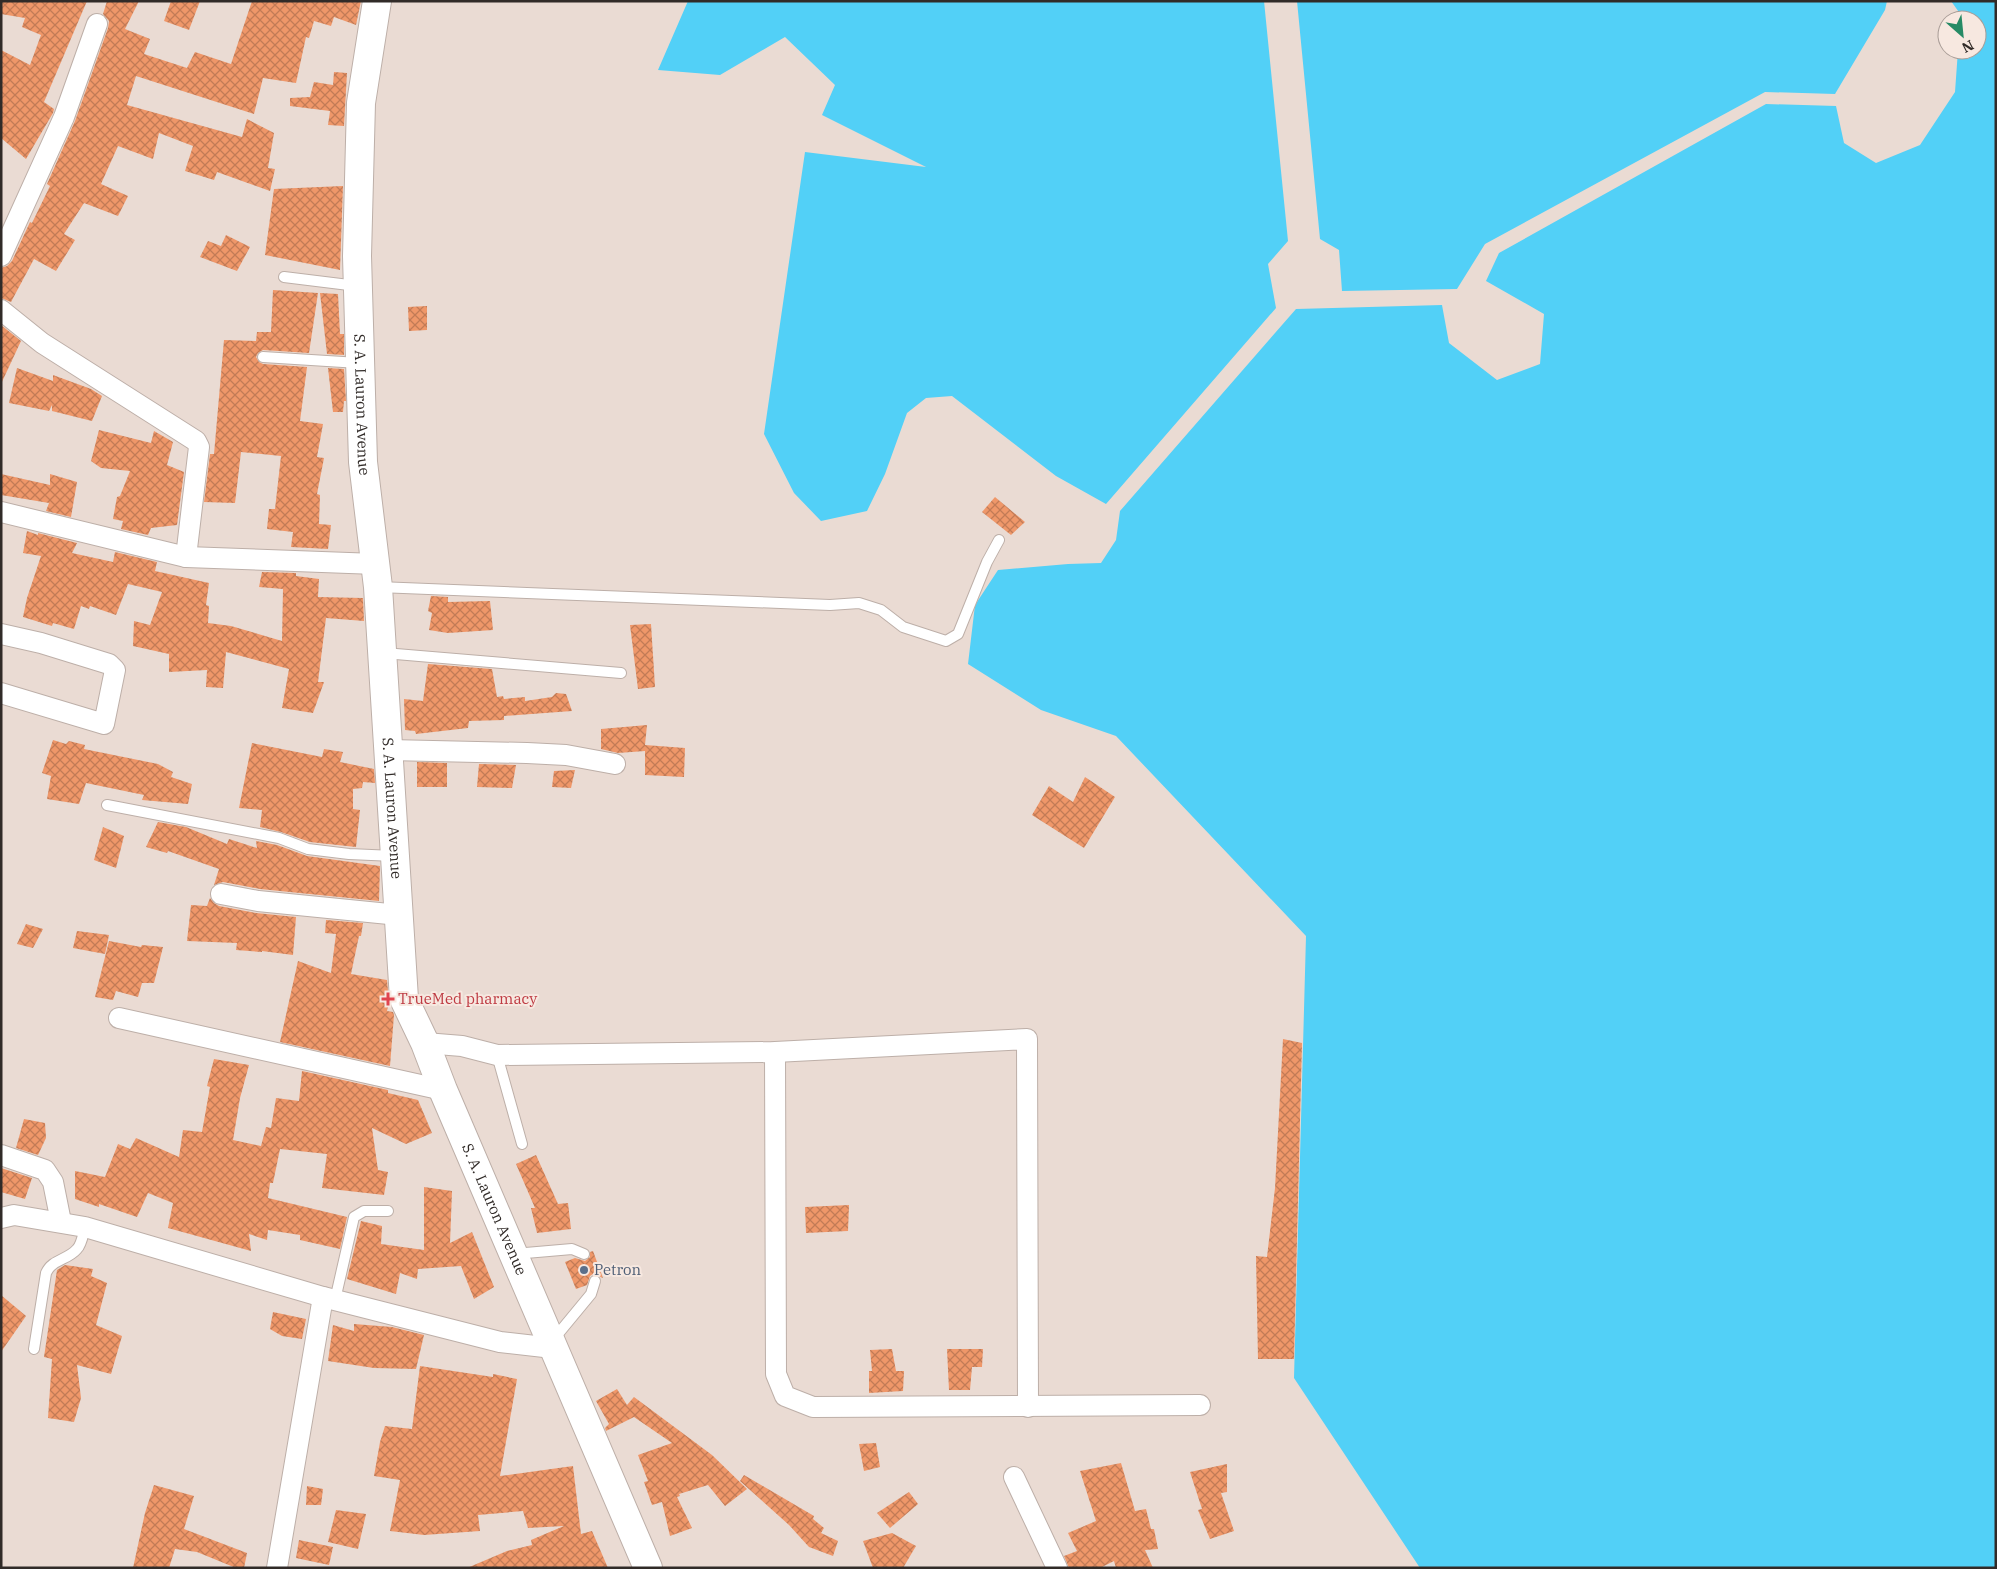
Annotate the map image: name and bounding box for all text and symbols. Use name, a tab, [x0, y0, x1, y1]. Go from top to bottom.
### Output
north arrow	[1937, 10, 1987, 60]
text: N	[1959, 36, 1977, 57]
street label: S. A. Lauron Avenue	[350, 334, 375, 476]
street label: S. A. Lauron Avenue	[379, 737, 406, 880]
place label: TrueMed pharmacy	[398, 989, 537, 1008]
marker: TrueMed pharmacy	[382, 993, 394, 1005]
street label: S. A. Lauron Avenue	[458, 1140, 531, 1278]
place label: Petron	[594, 1260, 642, 1279]
marker: Petron	[578, 1264, 590, 1276]

